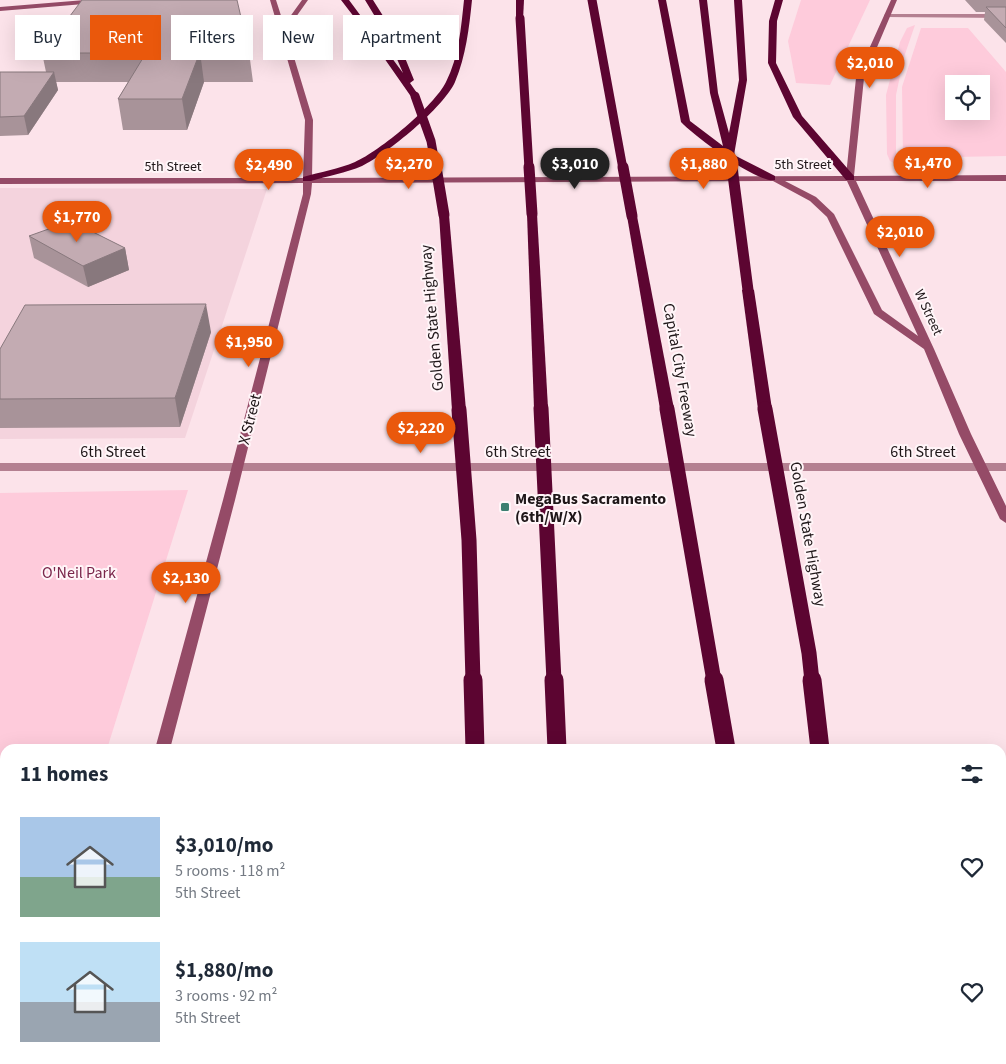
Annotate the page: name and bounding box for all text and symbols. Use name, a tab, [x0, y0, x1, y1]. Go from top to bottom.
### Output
chip: Buy	[15, 15, 80, 60]
chip: Rent	[90, 15, 161, 60]
chip: Filters	[171, 15, 253, 60]
chip: New	[263, 15, 333, 60]
chip: Apartment	[343, 15, 459, 60]
pin: $2,010	[829, 46, 911, 89]
text: $2,010	[846, 52, 894, 74]
map controls	[945, 75, 990, 120]
button: locate	[945, 75, 990, 120]
pin: $1,470	[887, 146, 969, 189]
pin: $2,490	[228, 148, 310, 191]
pin: $2,270	[368, 148, 450, 190]
pin: $3,010	[534, 148, 616, 190]
pin: $1,880	[663, 148, 745, 190]
text: $1,470	[904, 152, 952, 174]
text: $2,270	[385, 153, 433, 175]
text: $3,010	[551, 153, 599, 175]
text: $1,880	[680, 153, 728, 175]
text: $2,490	[245, 154, 293, 176]
street label: 5th Street	[774, 155, 832, 175]
street label: 5th Street	[144, 157, 202, 177]
pin: $1,770	[36, 200, 118, 243]
text: $1,770	[53, 206, 101, 228]
pin: $2,010	[859, 216, 941, 258]
text: $2,010	[876, 221, 924, 243]
street label: Golden State Highway	[415, 243, 449, 392]
street label: W Street	[909, 286, 948, 339]
street label: Capital City Freeway	[657, 302, 703, 439]
pin: $1,950	[208, 326, 290, 368]
text: $1,950	[225, 331, 273, 353]
street label: X Street	[233, 391, 267, 447]
pin: $2,220	[380, 412, 462, 454]
text: $2,220	[397, 417, 445, 439]
street label: 6th Street	[80, 441, 146, 463]
street label: 6th Street	[485, 441, 551, 463]
street label: 6th Street	[890, 441, 956, 463]
street label: Golden State Highway	[784, 460, 832, 609]
place label: MegaBus Sacramento (6th/W/X)	[515, 488, 666, 528]
marker: MegaBus Sacramento (6th/W/X)	[499, 501, 511, 513]
park label: O'Neil Park	[42, 562, 116, 584]
pin: $2,130	[145, 562, 227, 604]
text: $2,130	[162, 567, 210, 589]
text: 11 homes	[20, 759, 108, 789]
icon: filters	[958, 760, 986, 788]
text: $3,010/mo	[175, 830, 274, 860]
icon: home	[60, 837, 120, 897]
icon: heart	[958, 853, 986, 881]
text: 5 rooms · 118 m²	[175, 860, 285, 882]
text: 5th Street	[175, 882, 240, 904]
text: $1,880/mo	[175, 955, 274, 985]
icon: home	[60, 962, 120, 1022]
icon: heart	[958, 978, 986, 1006]
text: 3 rooms · 92 m²	[175, 985, 277, 1007]
text: 5th Street	[175, 1007, 240, 1029]

